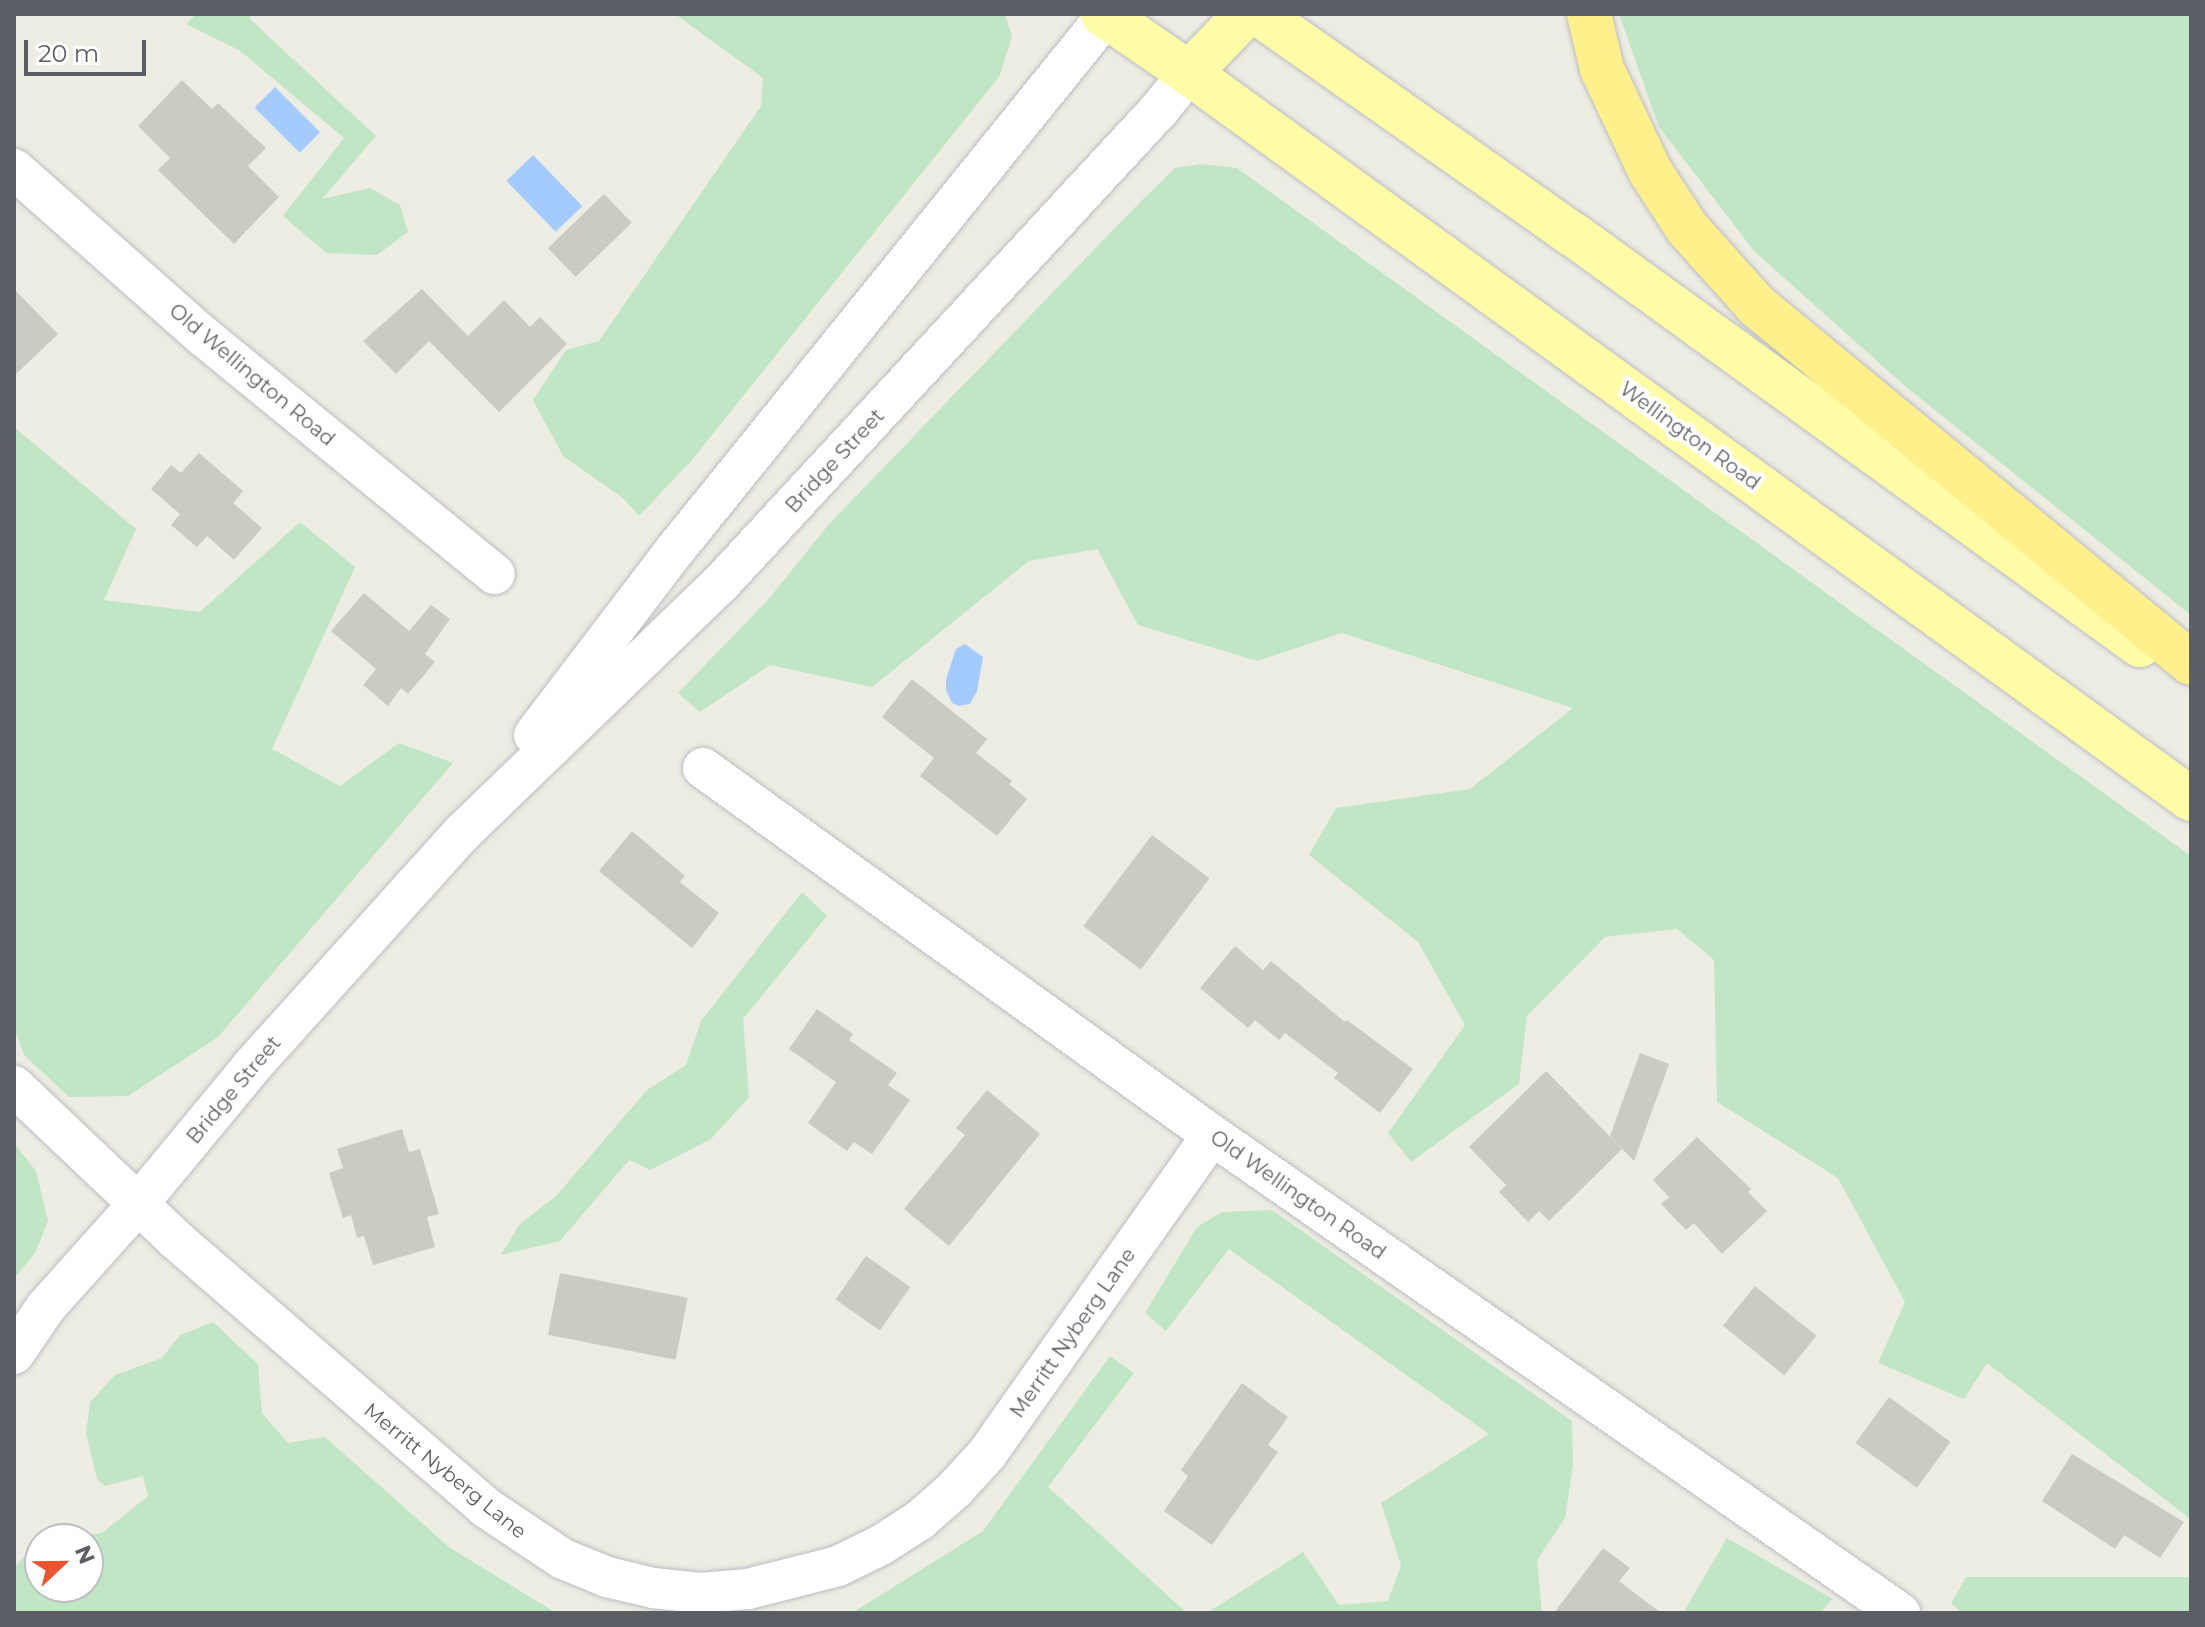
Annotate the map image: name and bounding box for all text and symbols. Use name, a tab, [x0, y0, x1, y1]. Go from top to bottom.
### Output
scale bar	[28, 24, 150, 74]
text: 20 m	[38, 39, 99, 68]
street label: Old Wellington Road	[164, 299, 340, 451]
street label: Wellington Road	[1615, 377, 1765, 495]
street label: Bridge Street	[781, 404, 889, 518]
street label: Bridge Street	[182, 1031, 286, 1149]
street label: Old Wellington Road	[1206, 1125, 1390, 1265]
street label: Merritt Nyberg Lane	[1005, 1243, 1141, 1423]
street label: Merritt Nyberg Lane	[359, 1398, 531, 1544]
north arrow	[24, 1523, 104, 1603]
text: N	[69, 1541, 101, 1568]

